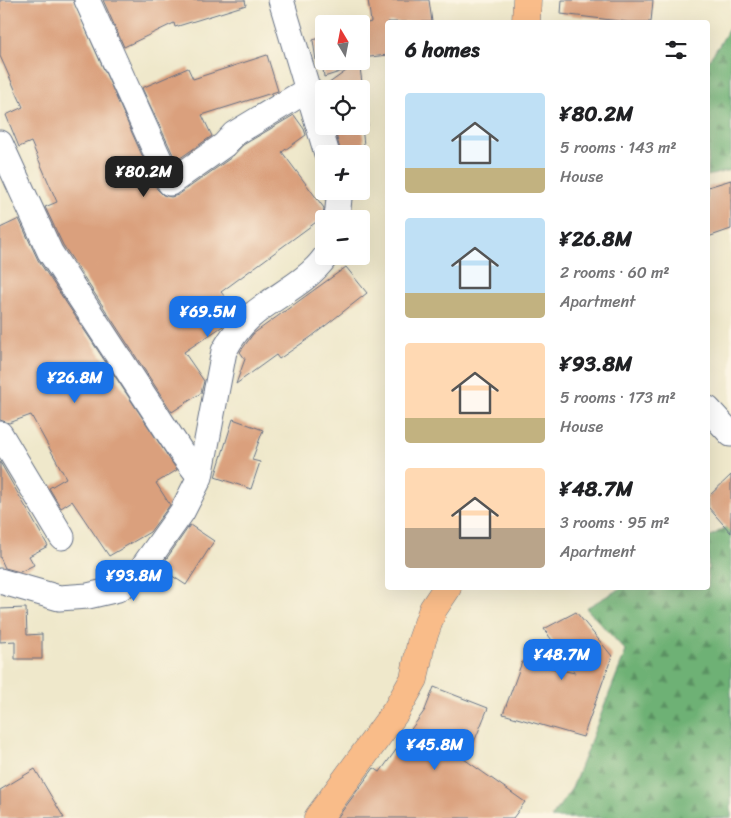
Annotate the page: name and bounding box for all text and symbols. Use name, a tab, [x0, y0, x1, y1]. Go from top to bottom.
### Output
north arrow	[315, 15, 370, 70]
map controls	[315, 15, 370, 265]
text: 6 homes	[405, 31, 480, 69]
icon: filters	[662, 36, 690, 64]
button: locate	[315, 80, 370, 135]
text: ¥80.2M	[560, 95, 633, 133]
icon: home	[445, 113, 505, 173]
text: 5 rooms · 143 m²	[560, 133, 677, 162]
button: +	[315, 145, 370, 200]
pin: ¥80.2M	[103, 156, 185, 198]
text: ¥80.2M	[116, 157, 172, 186]
text: House	[560, 162, 603, 191]
button: −	[315, 210, 370, 265]
text: ¥26.8M	[560, 220, 632, 258]
icon: home	[445, 238, 505, 298]
text: 2 rooms · 60 m²	[560, 258, 670, 287]
text: Apartment	[560, 287, 636, 316]
pin: ¥69.5M	[167, 296, 249, 338]
text: ¥69.5M	[180, 297, 236, 326]
text: ¥93.8M	[560, 345, 632, 383]
pin: ¥26.8M	[34, 362, 116, 404]
text: ¥26.8M	[48, 363, 102, 392]
icon: home	[445, 363, 505, 423]
text: 5 rooms · 173 m²	[560, 383, 676, 412]
text: House	[560, 412, 603, 441]
text: ¥48.7M	[560, 470, 633, 508]
icon: home	[445, 488, 505, 548]
text: 3 rooms · 95 m²	[560, 508, 670, 537]
text: Apartment	[560, 537, 636, 566]
pin: ¥93.8M	[93, 560, 175, 602]
text: ¥93.8M	[106, 561, 162, 590]
pin: ¥48.7M	[521, 638, 603, 681]
text: ¥48.7M	[534, 640, 590, 669]
pin: ¥45.8M	[394, 728, 476, 771]
text: ¥45.8M	[407, 730, 463, 759]

